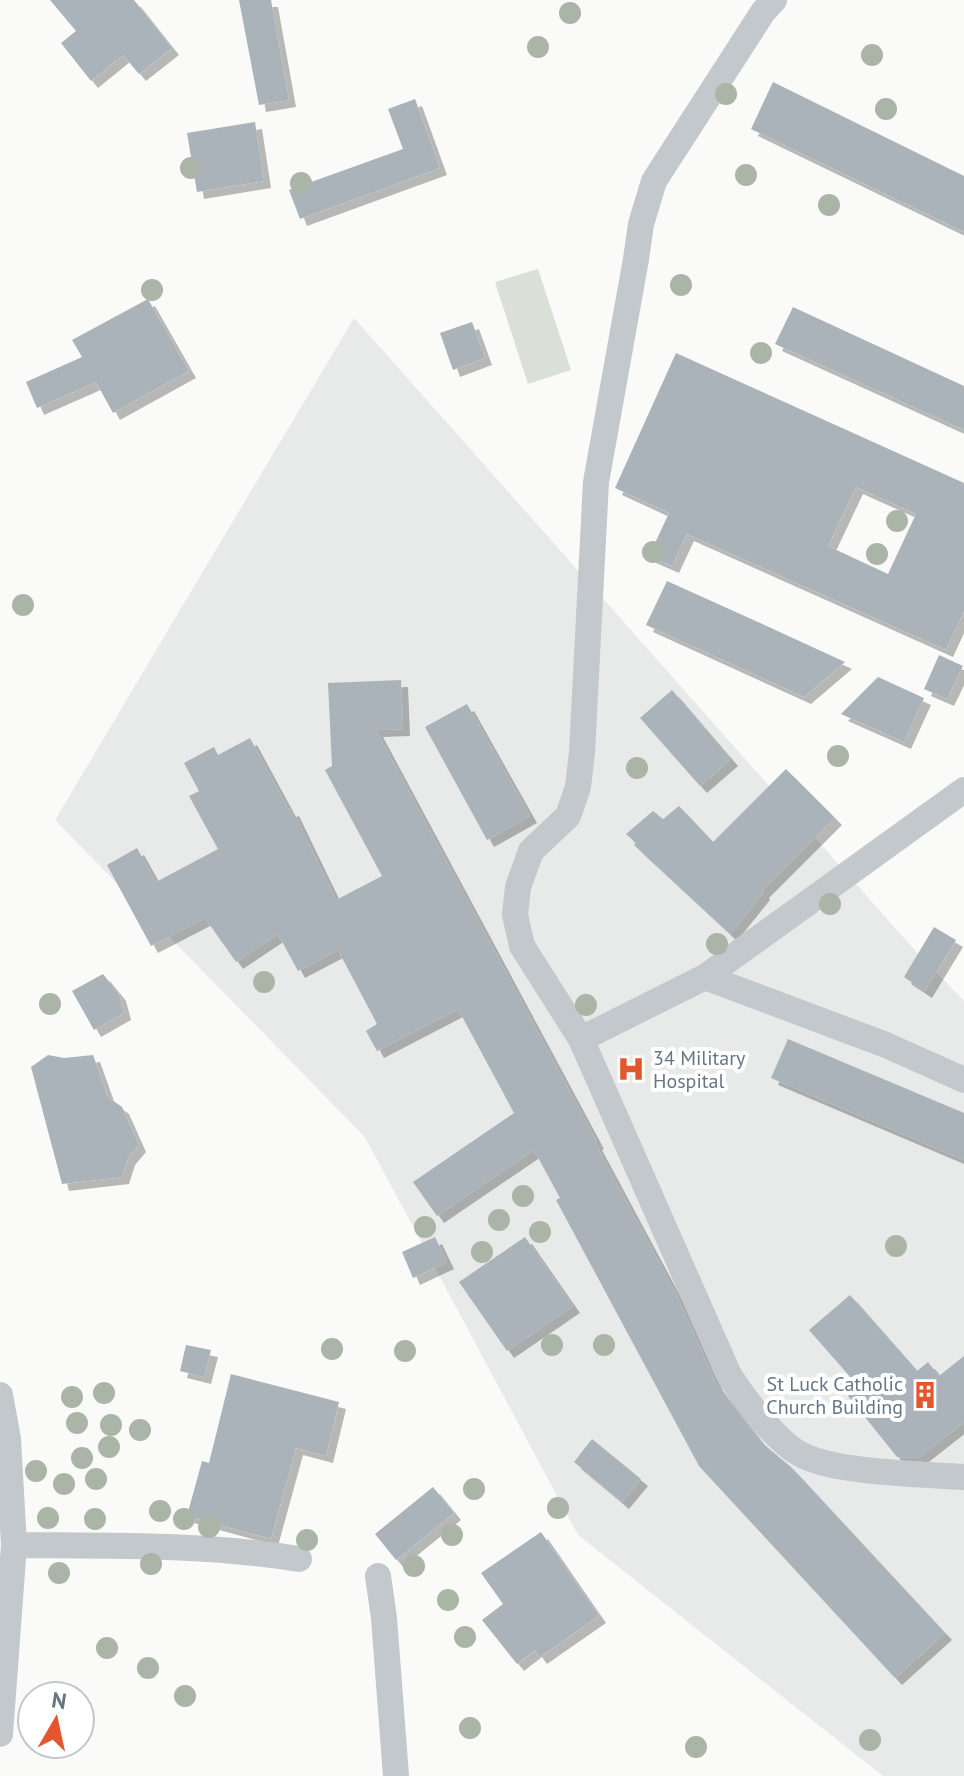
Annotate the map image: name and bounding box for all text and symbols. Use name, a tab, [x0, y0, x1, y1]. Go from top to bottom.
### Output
place label: 34 Military Hospital	[653, 1045, 746, 1094]
hospital icon: 34 Military Hospital	[616, 1054, 646, 1084]
place label: St Luck Catholic Church Building	[766, 1371, 903, 1420]
building icon: St Luck Catholic Church Building	[910, 1380, 940, 1410]
north arrow	[16, 1680, 96, 1760]
text: N	[50, 1685, 68, 1715]

